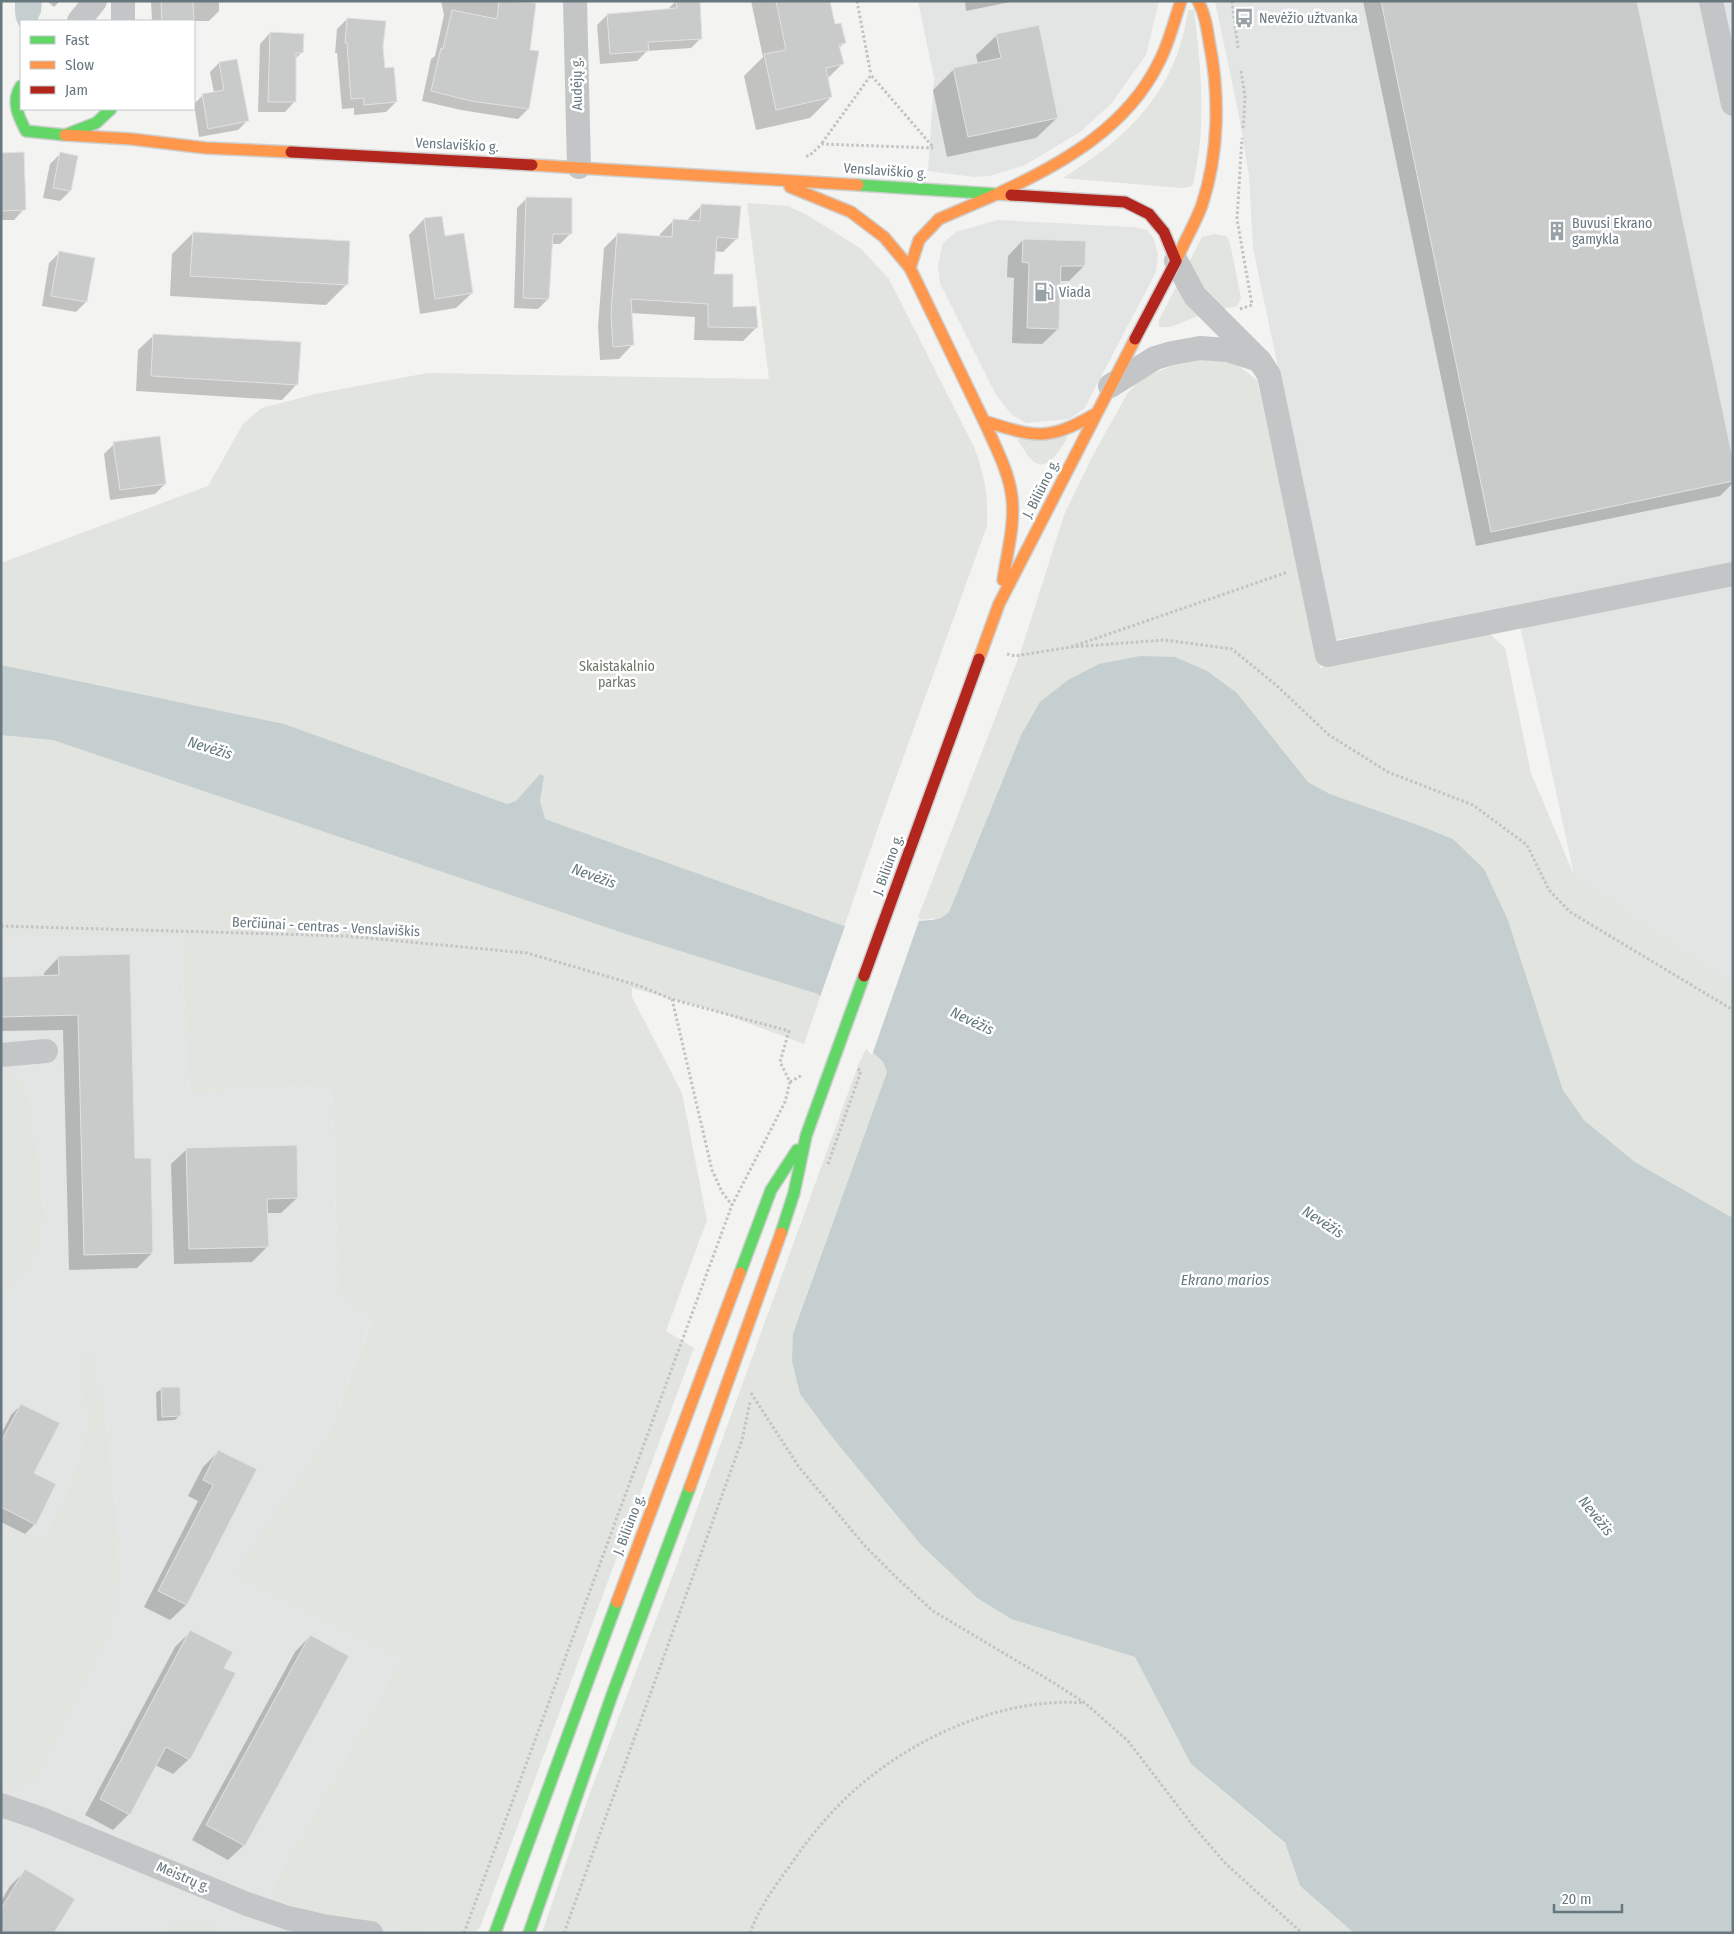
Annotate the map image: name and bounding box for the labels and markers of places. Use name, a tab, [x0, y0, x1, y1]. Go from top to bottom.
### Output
bus stop icon: Nevėžio užtvanka	[1233, 7, 1255, 29]
place label: Nevėžio užtvanka	[1259, 10, 1358, 27]
place label: Buvusi Ekrano gamykla	[1572, 215, 1652, 248]
building icon: Buvusi Ekrano gamykla	[1546, 220, 1568, 242]
fuel station icon: Viada	[1033, 281, 1055, 303]
place label: Viada	[1059, 284, 1091, 301]

